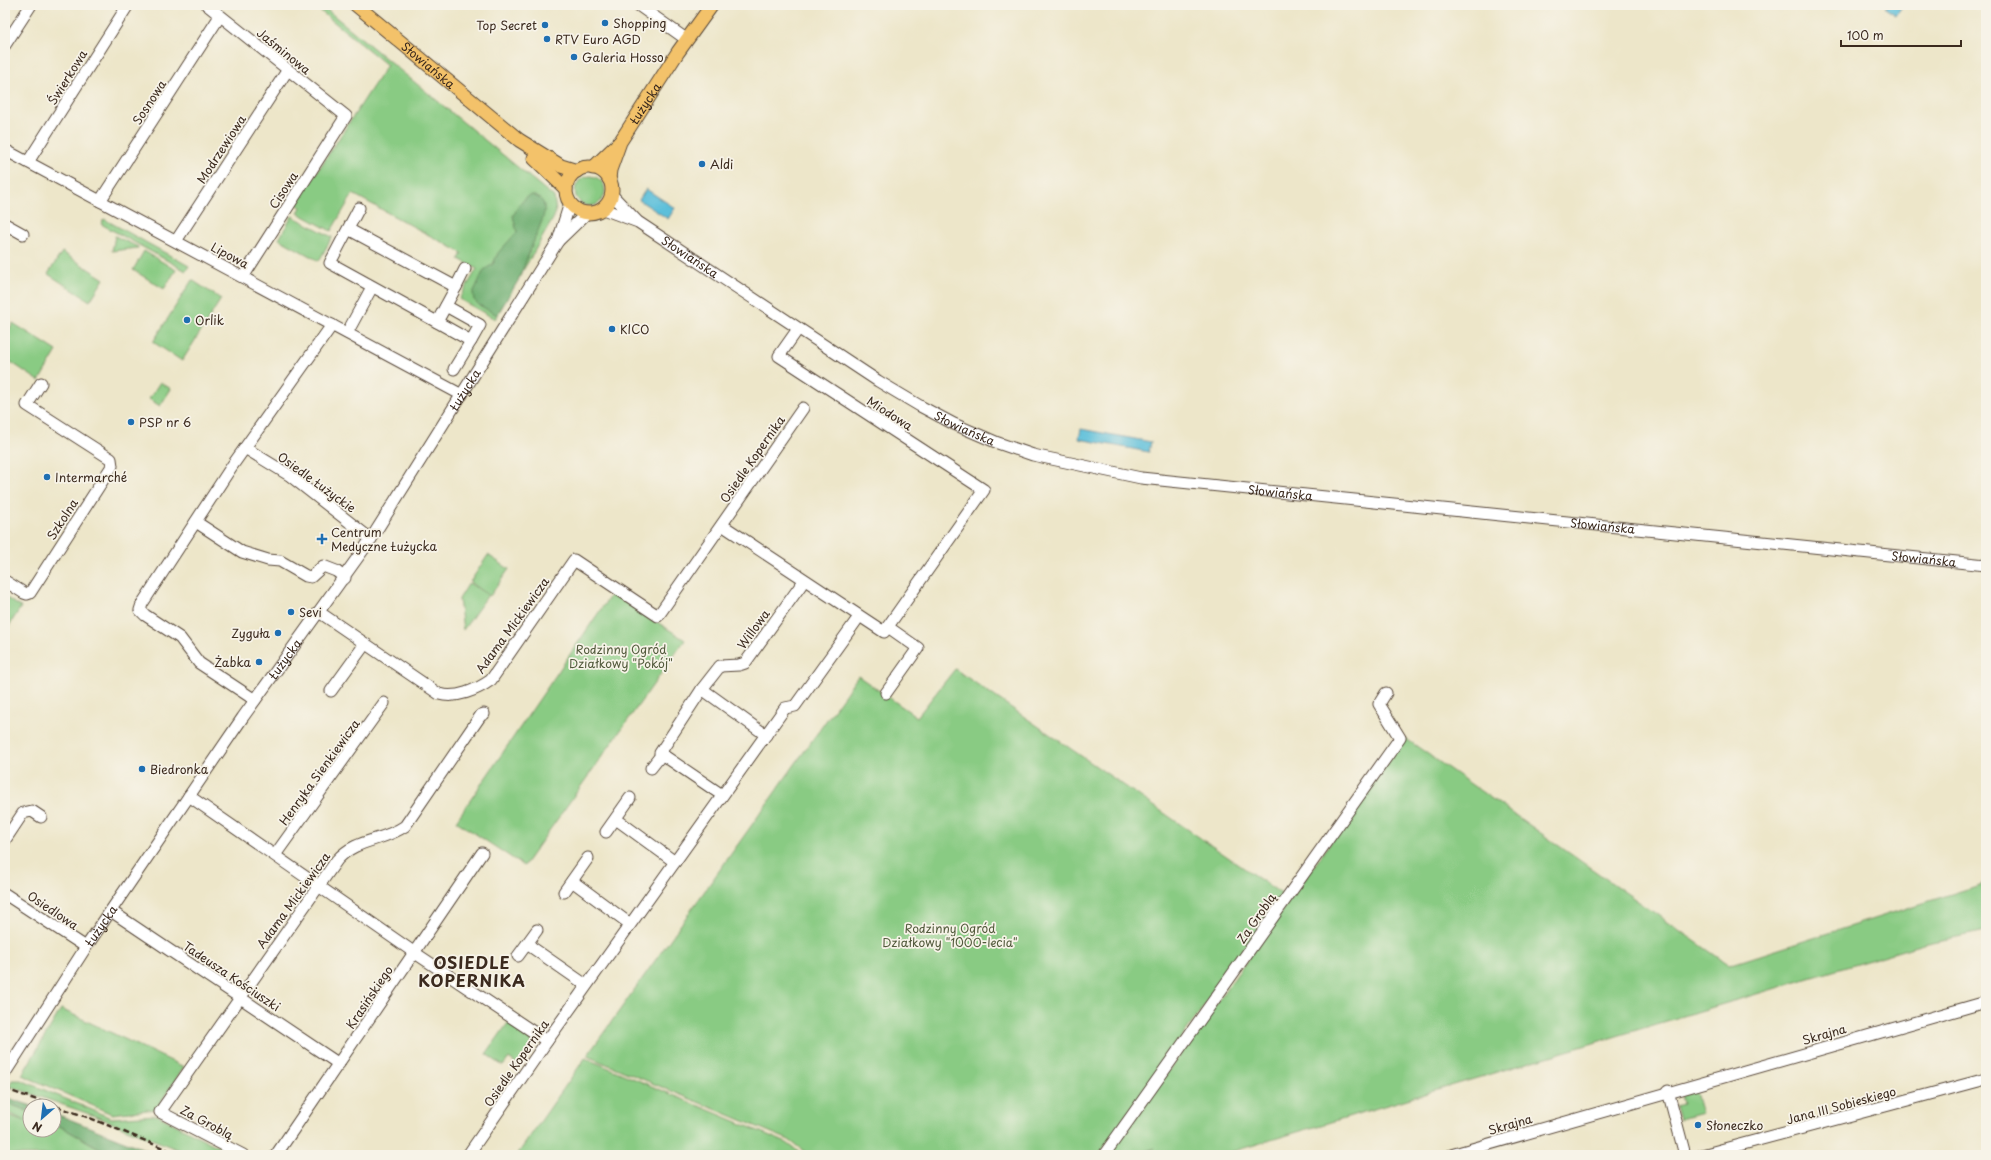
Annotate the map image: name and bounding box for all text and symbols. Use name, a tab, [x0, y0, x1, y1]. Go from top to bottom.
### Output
place label: Shopping	[613, 14, 666, 32]
place label: Top Secret	[476, 16, 537, 34]
marker: Shopping	[600, 18, 610, 28]
marker: Top Secret	[540, 20, 550, 30]
scale bar	[1841, 22, 1961, 48]
street label: Jaśminowa	[253, 24, 315, 79]
text: 100 m	[1847, 26, 1884, 44]
place label: RTV Euro AGD	[555, 30, 641, 48]
marker: RTV Euro AGD	[542, 34, 552, 44]
street label: Słowiańska	[398, 37, 460, 93]
street label: Świerkowa	[43, 45, 91, 108]
place label: Galeria Hosso	[582, 48, 664, 66]
marker: Galeria Hosso	[569, 52, 579, 62]
street label: Sosnowa	[128, 76, 170, 128]
street label: Łużycka	[624, 78, 665, 128]
street label: Modrzewiowa	[192, 111, 250, 187]
place label: Aldi	[710, 155, 733, 173]
marker: Aldi	[697, 159, 707, 169]
street label: Cisowa	[264, 167, 302, 212]
street label: Słowiańska	[658, 231, 723, 282]
street label: Lipowa	[208, 238, 253, 273]
place label: Orlik	[195, 311, 224, 329]
marker: Orlik	[182, 315, 192, 325]
place label: KICO	[620, 320, 649, 338]
marker: KICO	[607, 324, 617, 334]
street label: Łużycka	[444, 365, 485, 415]
street label: Miodowa	[864, 392, 917, 435]
street label: Słowiańska	[931, 406, 998, 450]
street label: Osiedle Kopernika	[715, 411, 789, 506]
place label: PSP nr 6	[139, 413, 191, 431]
marker: PSP nr 6	[126, 417, 136, 427]
street label: Osiedle Łużyckie	[274, 447, 360, 517]
place label: Intermarché	[55, 468, 127, 486]
marker: Intermarché	[42, 472, 52, 482]
street label: Słowiańska	[1247, 480, 1314, 505]
street label: Szkolna	[42, 494, 82, 543]
street label: Słowiańska	[1569, 513, 1636, 538]
place label: Centrum Medyczne Łużycka	[331, 523, 438, 555]
marker: Centrum Medyczne Łużycka	[316, 533, 328, 545]
street label: Słowiańska	[1891, 546, 1958, 571]
street label: Adama Mickiewicza	[471, 573, 553, 677]
place label: Sevi	[299, 603, 322, 621]
street label: Willowa	[732, 605, 774, 653]
marker: Sevi	[286, 607, 296, 617]
place label: Zyguła	[231, 624, 271, 642]
marker: Zyguła	[273, 628, 283, 638]
street label: Łużycka	[264, 634, 306, 684]
park label: Rodzinny Ogród Działkowy "Pokój"	[569, 640, 673, 672]
place label: Żabka	[214, 653, 252, 671]
marker: Żabka	[254, 657, 264, 667]
street label: Henryka Sienkiewicza	[274, 715, 364, 829]
place label: Biedronka	[150, 760, 209, 778]
marker: Biedronka	[137, 764, 147, 774]
street label: Adama Mickiewicza	[252, 848, 334, 952]
street label: Osiedlowa	[24, 886, 83, 934]
street label: Za Groblą	[1232, 889, 1280, 947]
street label: Łużycka	[80, 901, 122, 950]
park label: Rodzinny Ogród Działkowy "1000-lecia"	[882, 919, 1018, 951]
street label: Tadeusza Kościuszki	[180, 937, 284, 1015]
district label: OSIEDLE KOPERNIKA	[418, 950, 526, 992]
street label: Krasińskiego	[341, 962, 397, 1032]
street label: Osiedle Kopernika	[479, 1015, 553, 1110]
street label: Skrajna	[1800, 1019, 1849, 1049]
street label: Jana III Sobieskiego	[1784, 1082, 1898, 1128]
north arrow	[22, 1098, 62, 1138]
street label: Za Groblą	[177, 1101, 237, 1144]
street label: Skrajna	[1486, 1109, 1535, 1139]
place label: Słoneczko	[1706, 1116, 1764, 1134]
text: N	[29, 1118, 45, 1137]
marker: Słoneczko	[1693, 1120, 1703, 1130]

